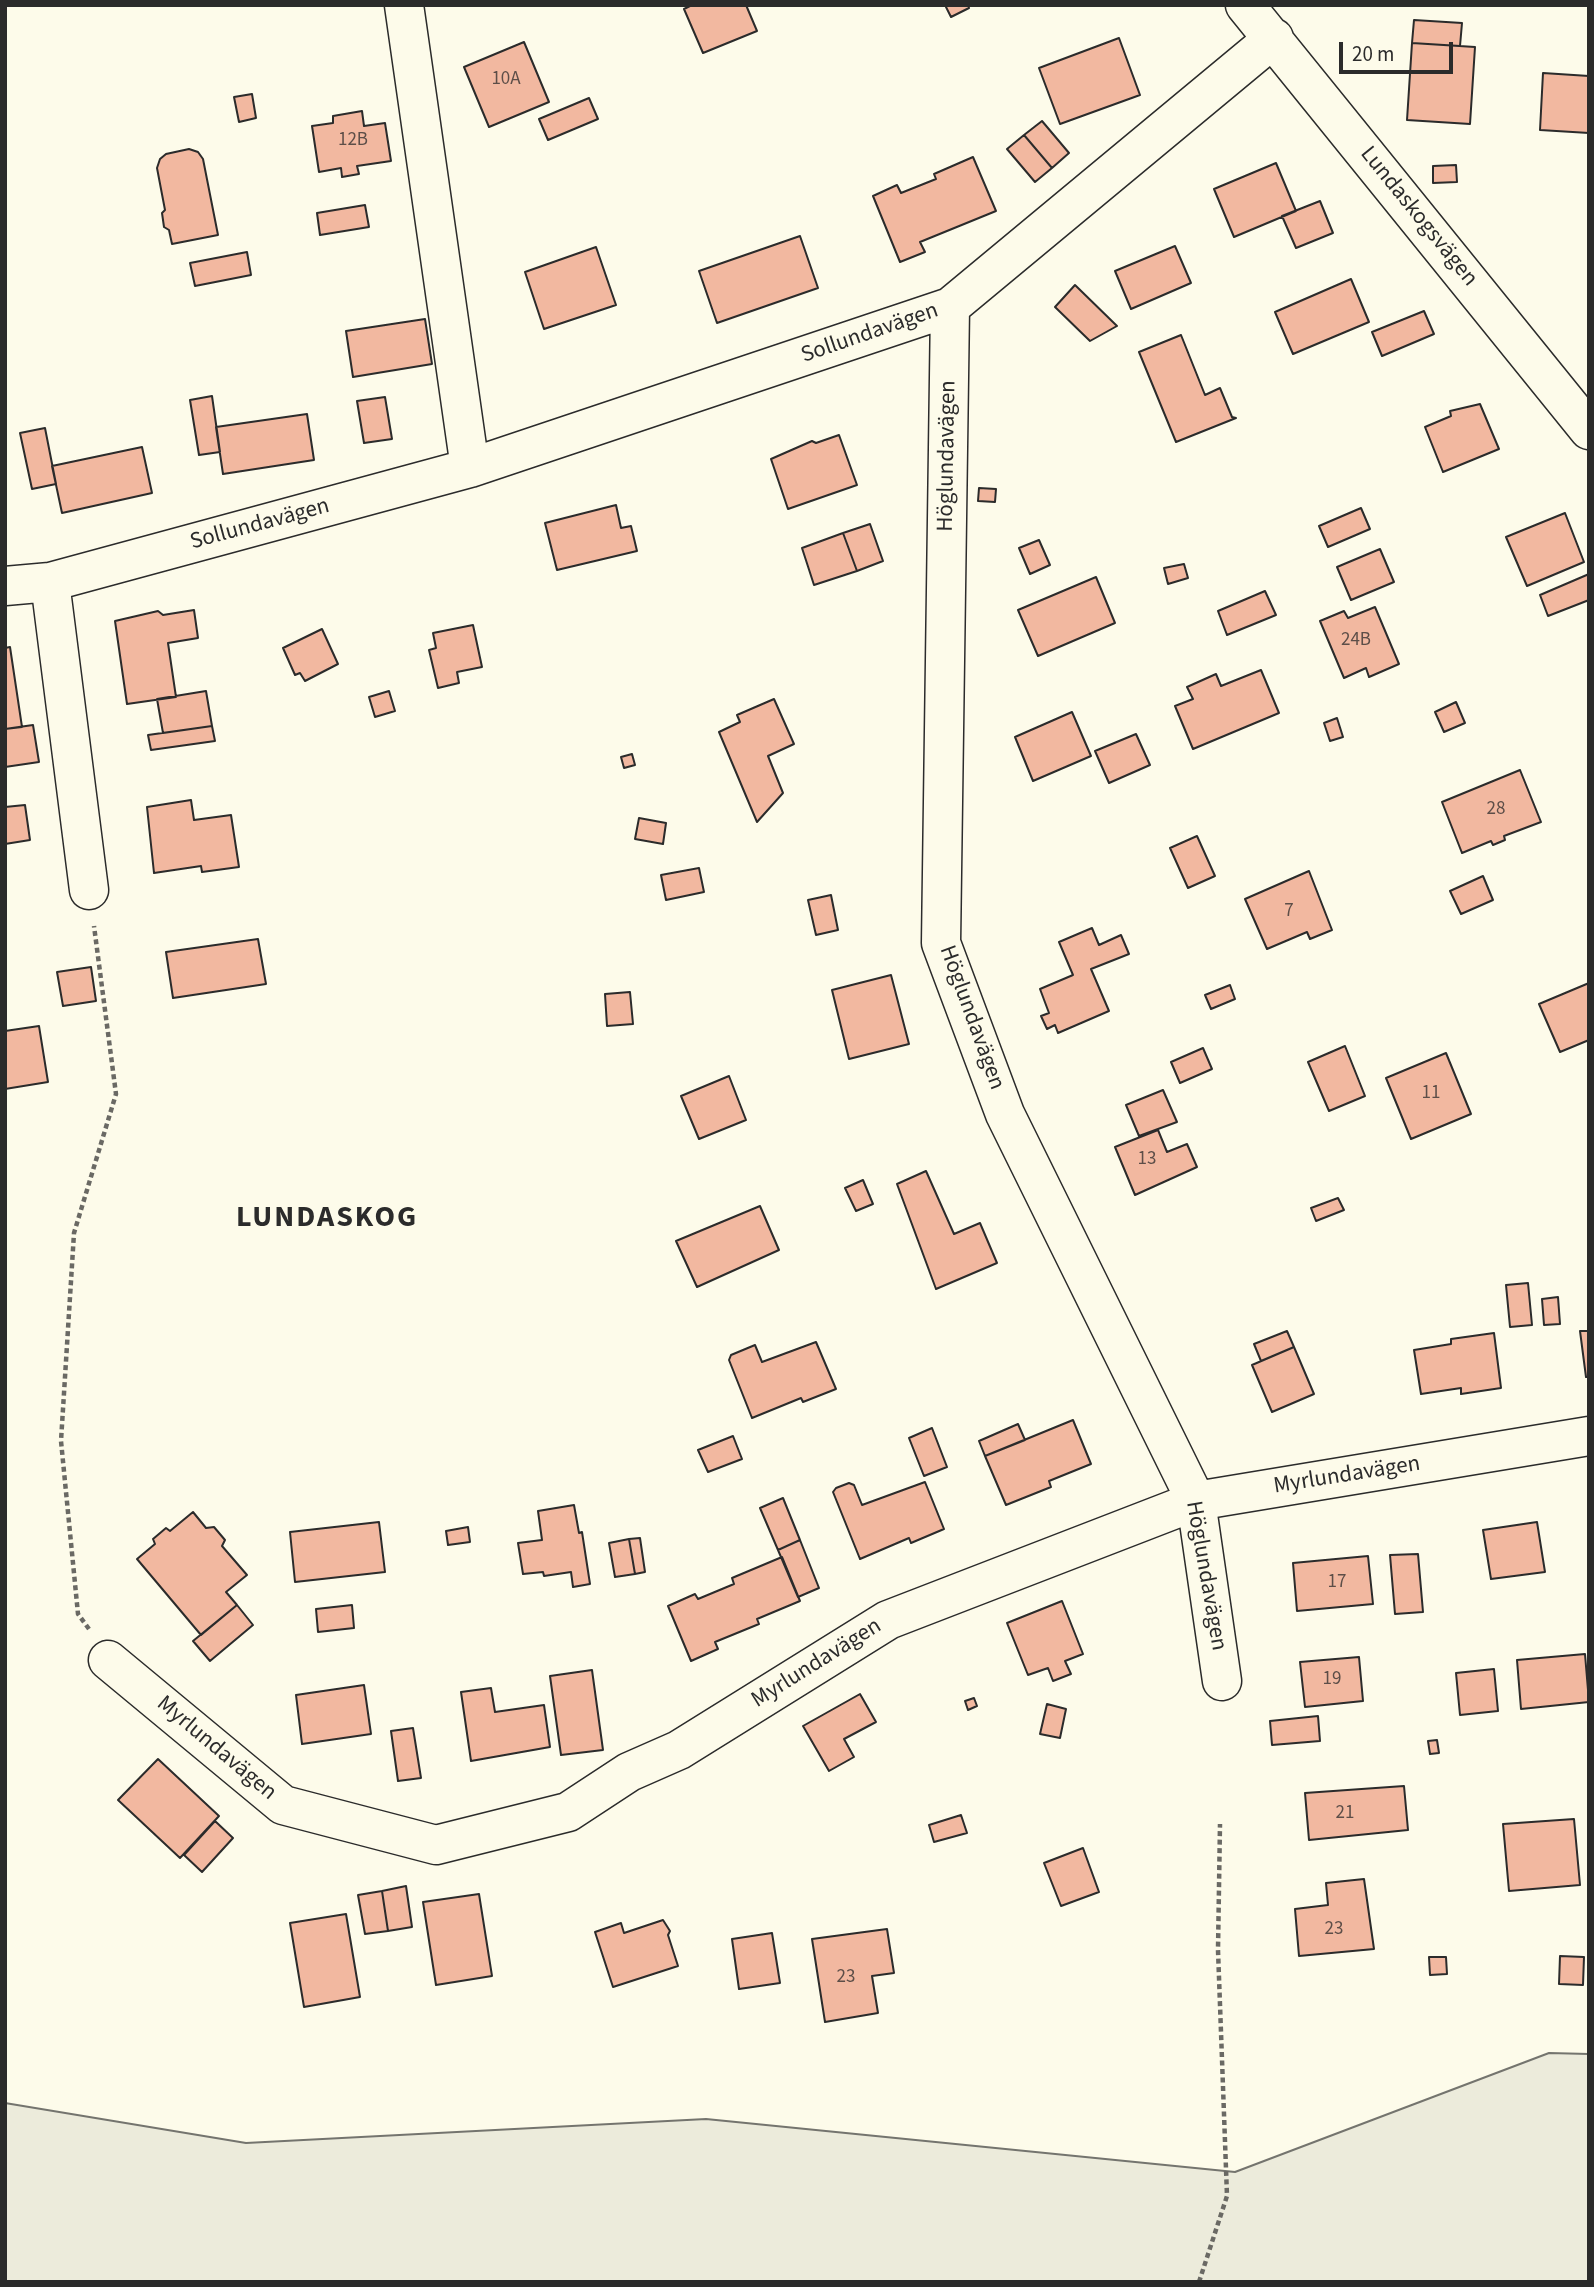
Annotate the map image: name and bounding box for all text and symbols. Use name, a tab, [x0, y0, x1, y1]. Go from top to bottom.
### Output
scale bar	[1342, 28, 1456, 72]
text: 20 m	[1352, 39, 1394, 69]
house number: 10A	[491, 69, 521, 91]
house number: 12B	[338, 130, 368, 152]
street label: Lundaskogsvägen	[1353, 142, 1483, 292]
street label: Sollundavägen	[798, 298, 942, 370]
street label: Höglundavägen	[933, 380, 963, 532]
street label: Sollundavägen	[187, 493, 333, 557]
house number: 24B	[1341, 630, 1371, 652]
house number: 28	[1487, 799, 1505, 821]
house number: 7	[1284, 901, 1294, 923]
street label: Höglundavägen	[932, 942, 1010, 1094]
house number: 11	[1422, 1083, 1440, 1105]
house number: 13	[1138, 1149, 1156, 1171]
district label: LUNDASKOG	[237, 1201, 417, 1237]
street label: Myrlundavägen	[1272, 1451, 1422, 1501]
street label: Höglundavägen	[1178, 1499, 1232, 1653]
house number: 17	[1328, 1572, 1346, 1594]
street label: Myrlundavägen	[747, 1613, 887, 1715]
house number: 19	[1323, 1669, 1341, 1691]
street label: Myrlundavägen	[150, 1691, 282, 1807]
house number: 21	[1336, 1803, 1354, 1825]
house number: 23	[1325, 1919, 1343, 1941]
house number: 23	[837, 1967, 855, 1989]

